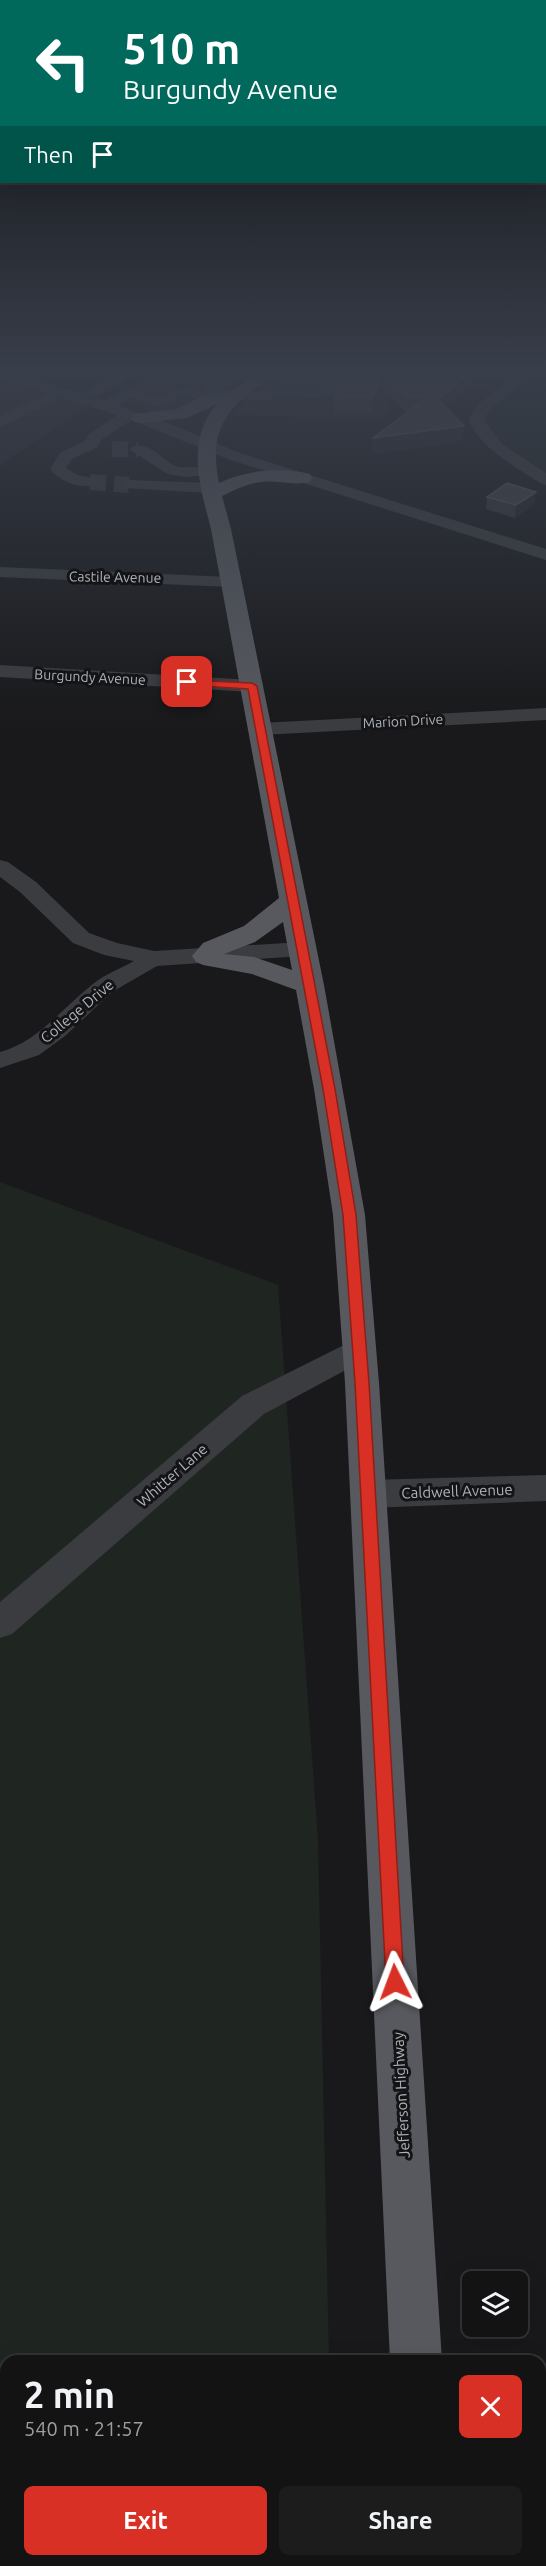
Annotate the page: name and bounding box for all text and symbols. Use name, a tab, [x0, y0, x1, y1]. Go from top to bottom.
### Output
icon: left	[24, 24, 102, 102]
text: 510 m	[123, 25, 240, 72]
text: Burgundy Avenue	[123, 74, 338, 104]
icon: arrive	[86, 138, 119, 171]
text: Then	[24, 142, 74, 167]
street label: Castile Avenue	[69, 568, 161, 586]
pin	[161, 656, 212, 707]
icon: arrive	[170, 665, 203, 698]
street label: Burgundy Avenue	[34, 666, 146, 688]
street label: Marion Drive	[362, 711, 444, 731]
street label: College Drive	[37, 976, 117, 1046]
street label: Whitter Lane	[133, 1440, 211, 1510]
street label: Caldwell Avenue	[401, 1481, 513, 1501]
position arrow	[363, 1950, 427, 2014]
street label: Jefferson Highway	[389, 2032, 413, 2158]
map controls	[462, 2271, 528, 2337]
button: layers	[462, 2271, 528, 2337]
text: 2 min	[24, 2374, 115, 2415]
button: close	[459, 2375, 522, 2438]
text: 540 m · 21:57	[24, 2417, 144, 2440]
button: Exit	[24, 2486, 267, 2555]
button: Share	[279, 2486, 522, 2555]

